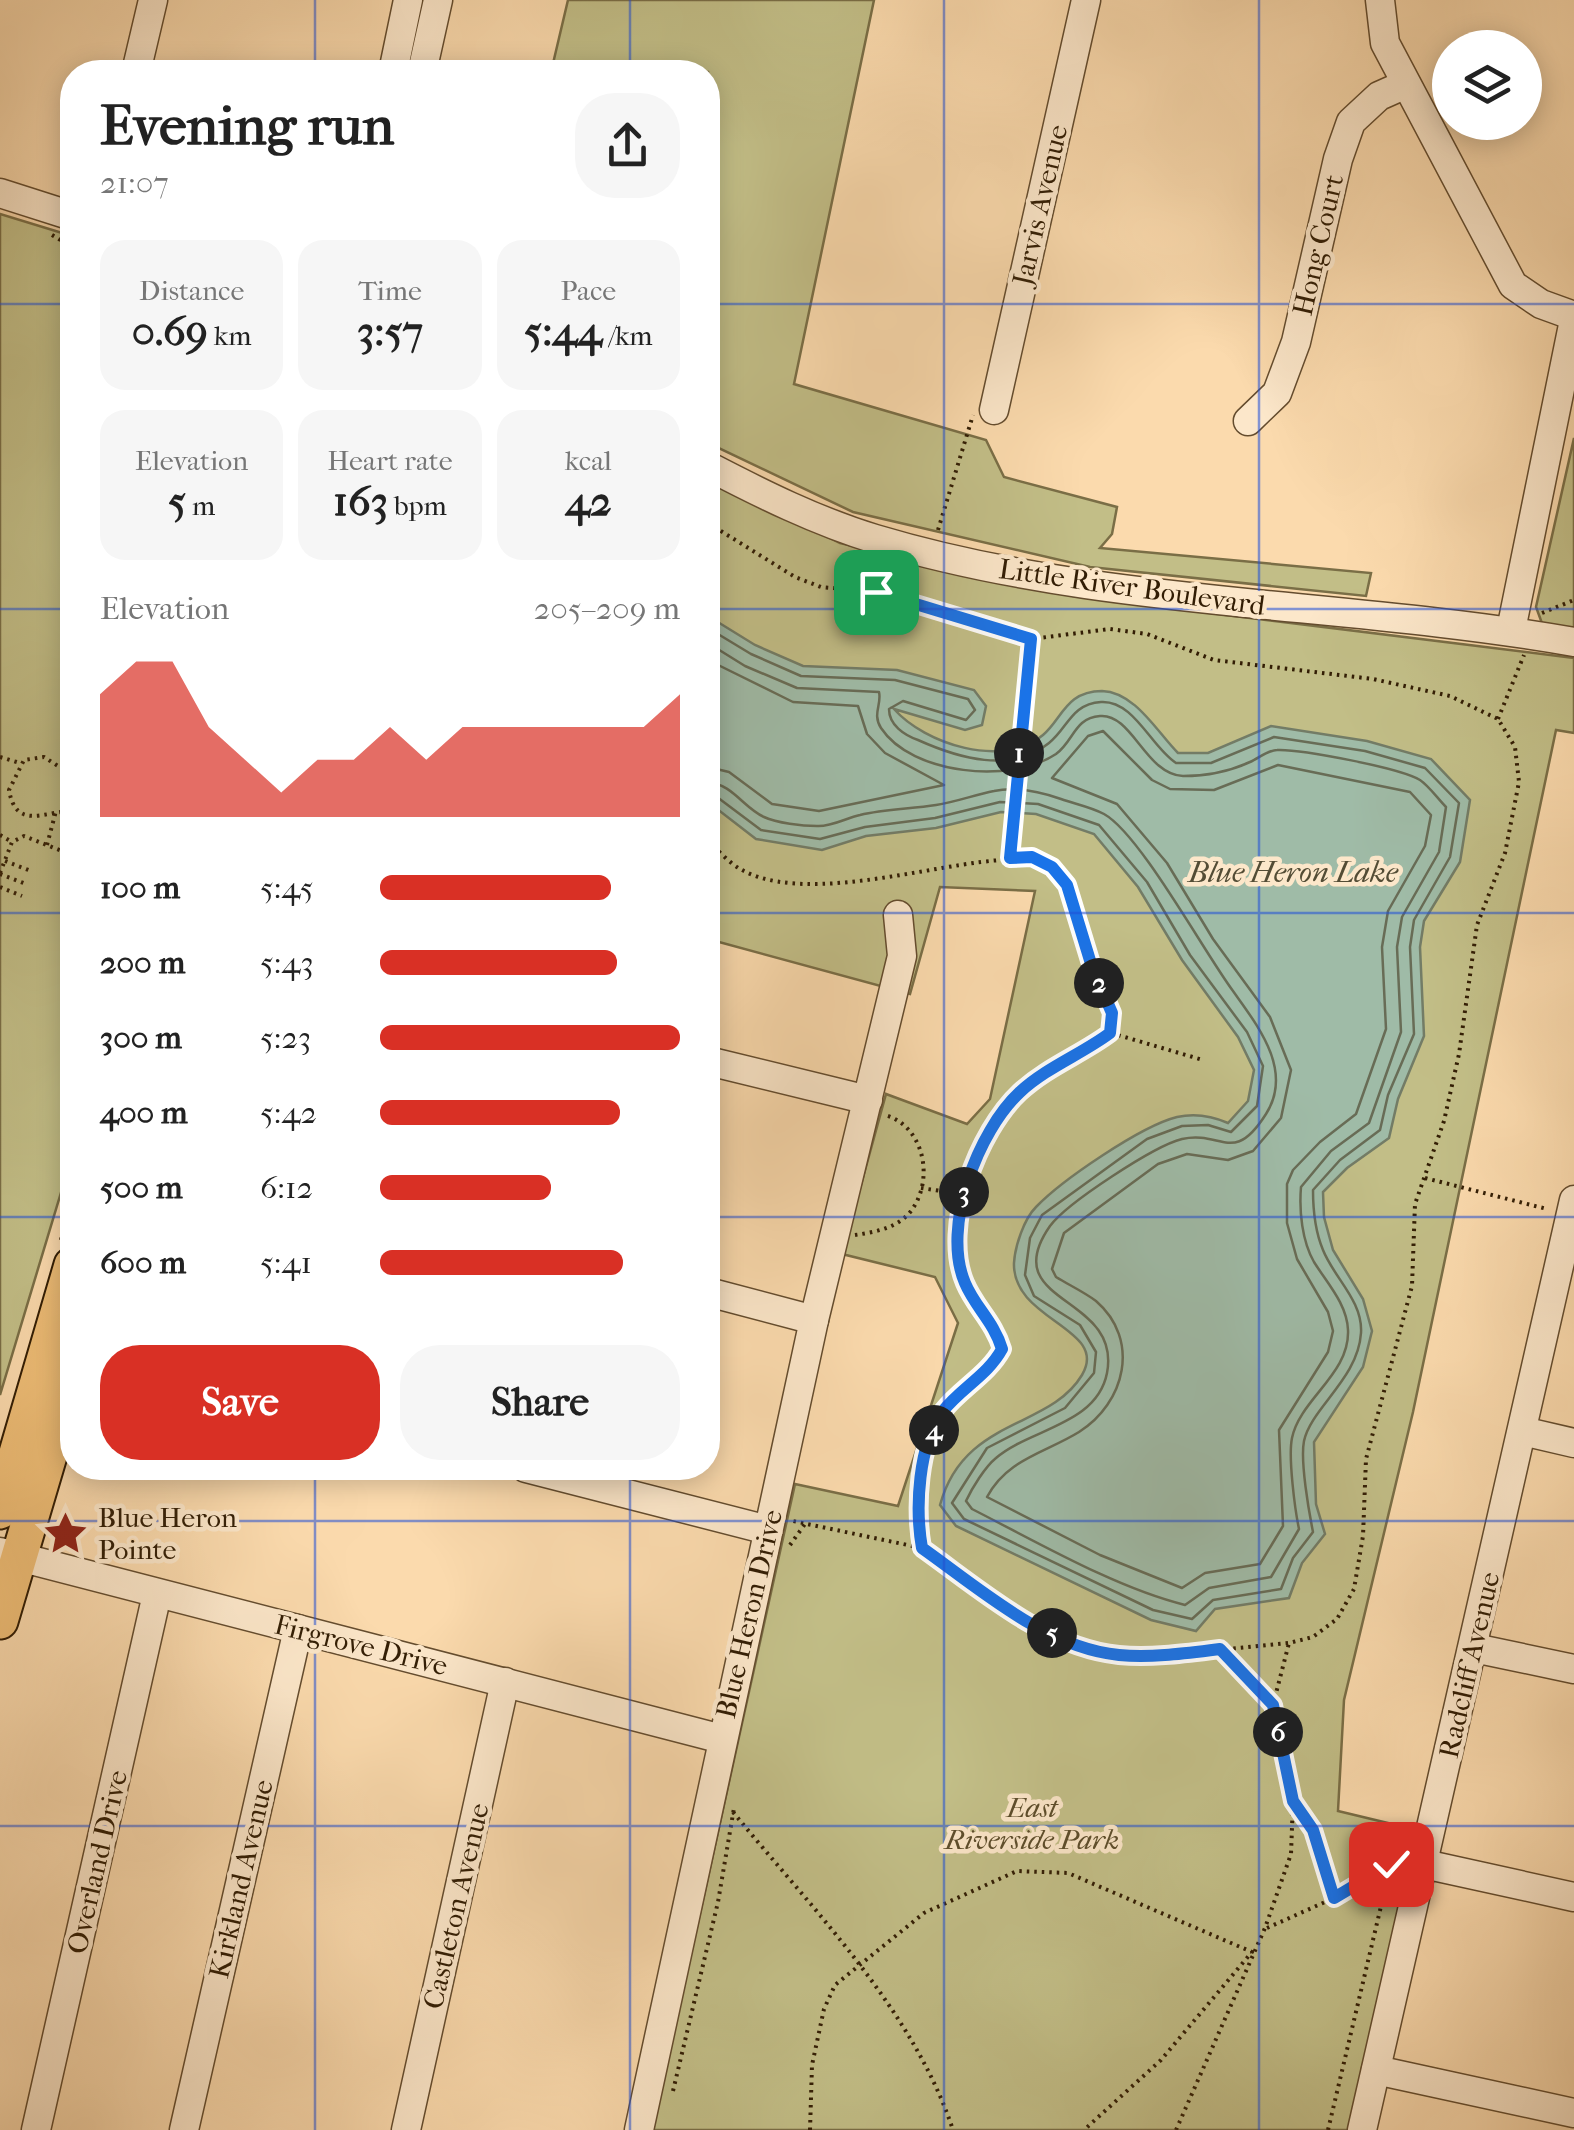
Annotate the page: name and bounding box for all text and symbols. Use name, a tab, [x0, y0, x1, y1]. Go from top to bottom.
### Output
map controls	[1432, 30, 1542, 140]
button: layers	[1432, 30, 1542, 140]
button: share	[575, 93, 680, 198]
text: Evening run	[100, 94, 394, 158]
street label: Jarvis Avenue	[1005, 121, 1075, 290]
text: 21:07	[100, 164, 169, 201]
street label: Hong Court	[1286, 171, 1350, 319]
text: Distance	[139, 274, 244, 307]
text: Time	[358, 274, 422, 307]
text: Pace	[560, 274, 616, 307]
text: 0.69	[132, 307, 208, 356]
text: 3:57	[357, 307, 423, 356]
text: 5:44	[524, 307, 602, 356]
text: km	[208, 319, 252, 352]
text: /km	[602, 319, 653, 352]
text: Elevation	[135, 444, 248, 477]
text: Heart rate	[327, 444, 453, 477]
text: kcal	[565, 444, 612, 477]
text: 5	[168, 477, 186, 526]
text: 163	[333, 477, 388, 526]
text: 42	[565, 477, 612, 526]
text: m	[186, 489, 215, 522]
text: bpm	[388, 489, 447, 522]
pin	[834, 550, 919, 635]
street label: Little River Boulevard	[997, 552, 1268, 622]
icon: arrive	[849, 565, 904, 620]
text: Elevation	[100, 590, 229, 627]
text: 205–209 m	[534, 590, 680, 627]
pin: 1	[994, 728, 1044, 778]
text: 1	[1014, 736, 1024, 769]
water label: Blue Heron Lake	[1186, 855, 1399, 890]
text: 100 m	[100, 869, 180, 906]
text: 5:45	[260, 869, 313, 906]
text: 200 m	[100, 944, 185, 981]
text: 5:43	[260, 944, 314, 981]
pin: 2	[1074, 958, 1124, 1008]
text: 2	[1092, 966, 1106, 999]
text: 300 m	[100, 1019, 182, 1056]
text: 5:23	[260, 1019, 311, 1056]
text: 400 m	[100, 1094, 188, 1131]
text: 5:42	[260, 1094, 317, 1131]
pin: 3	[939, 1167, 989, 1217]
text: 500 m	[100, 1169, 183, 1206]
text: 6:12	[260, 1169, 313, 1206]
text: 3	[958, 1175, 970, 1208]
text: 600 m	[100, 1244, 186, 1281]
text: 5:41	[260, 1244, 312, 1281]
button: Save	[100, 1345, 380, 1460]
button: Share	[400, 1345, 680, 1460]
pin: 4	[909, 1405, 959, 1455]
text: 4	[926, 1413, 942, 1446]
place label: Blue Heron Pointe	[98, 1501, 237, 1566]
street label: Blue Heron Drive	[709, 1506, 789, 1722]
place icon: Blue Heron Pointe	[41, 1509, 89, 1557]
street label: Radcliff Avenue	[1432, 1569, 1506, 1761]
street label: Firgrove Drive	[271, 1608, 451, 1682]
pin: 5	[1027, 1608, 1077, 1658]
text: 5	[1046, 1616, 1058, 1649]
pin: 6	[1253, 1707, 1303, 1757]
text: 6	[1270, 1715, 1286, 1748]
street label: Overland Drive	[60, 1767, 134, 1957]
street label: Kirkland Avenue	[202, 1776, 280, 1982]
park label: East Riverside Park	[943, 1791, 1119, 1856]
street label: Castleton Avenue	[416, 1800, 496, 2012]
pin	[1349, 1822, 1434, 1907]
icon: check	[1364, 1837, 1419, 1892]

